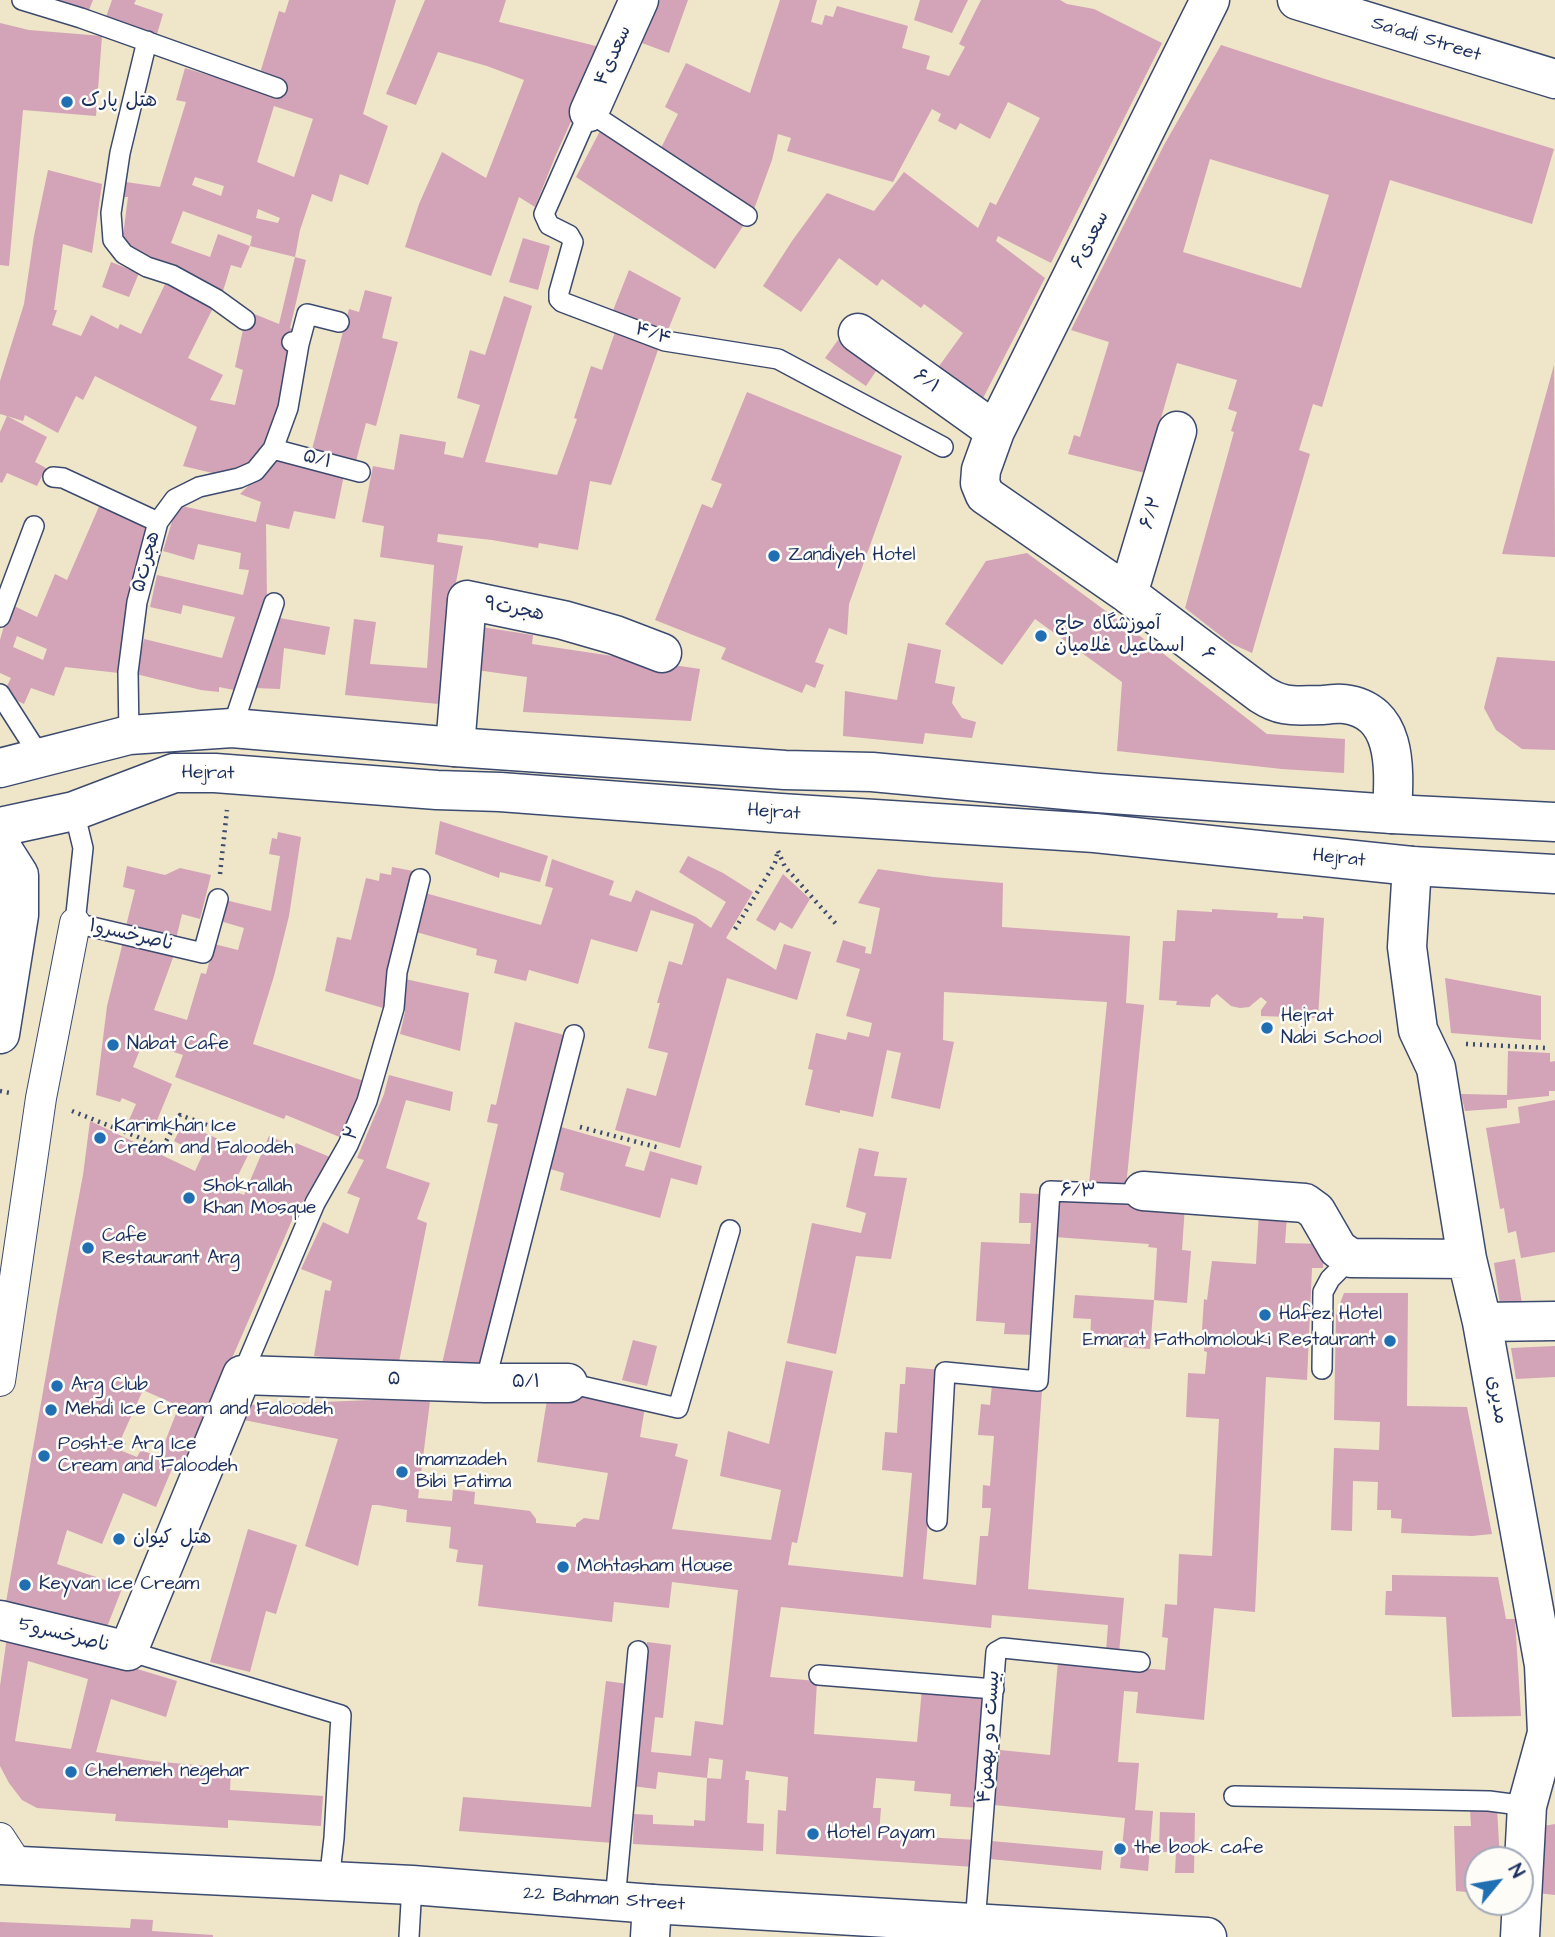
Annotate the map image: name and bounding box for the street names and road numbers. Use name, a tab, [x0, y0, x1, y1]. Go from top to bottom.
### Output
street label: Sa'adi Street	[1368, 13, 1484, 67]
street label: سعدی۴	[591, 22, 637, 90]
street label: سعدی۶	[1067, 208, 1115, 272]
street label: ۴/۴	[632, 318, 674, 352]
street label: ۶/۱	[908, 365, 944, 399]
street label: ۵/۱	[300, 445, 334, 475]
street label: ۶/۲	[1136, 494, 1168, 532]
street label: هجرت۵	[128, 529, 166, 595]
street label: هجرت۹	[482, 593, 546, 627]
street label: ۶	[1197, 642, 1219, 668]
street label: Hejrat	[181, 762, 235, 786]
street label: Hejrat	[747, 800, 801, 826]
street label: Hejrat	[1311, 845, 1367, 873]
street label: ناصرخسرو۱	[86, 915, 176, 957]
street label: ۲	[340, 1123, 366, 1145]
street label: ۶/۳	[1060, 1180, 1096, 1204]
street label: ۵	[387, 1368, 401, 1392]
street label: ۵/۱	[512, 1372, 540, 1394]
street label: مدیری	[1481, 1374, 1511, 1426]
street label: ناصرخسرو5	[16, 1614, 112, 1658]
street label: بیست دو بهمن۴	[974, 1670, 1006, 1804]
street label: 22 Bahman Street	[522, 1883, 686, 1917]

